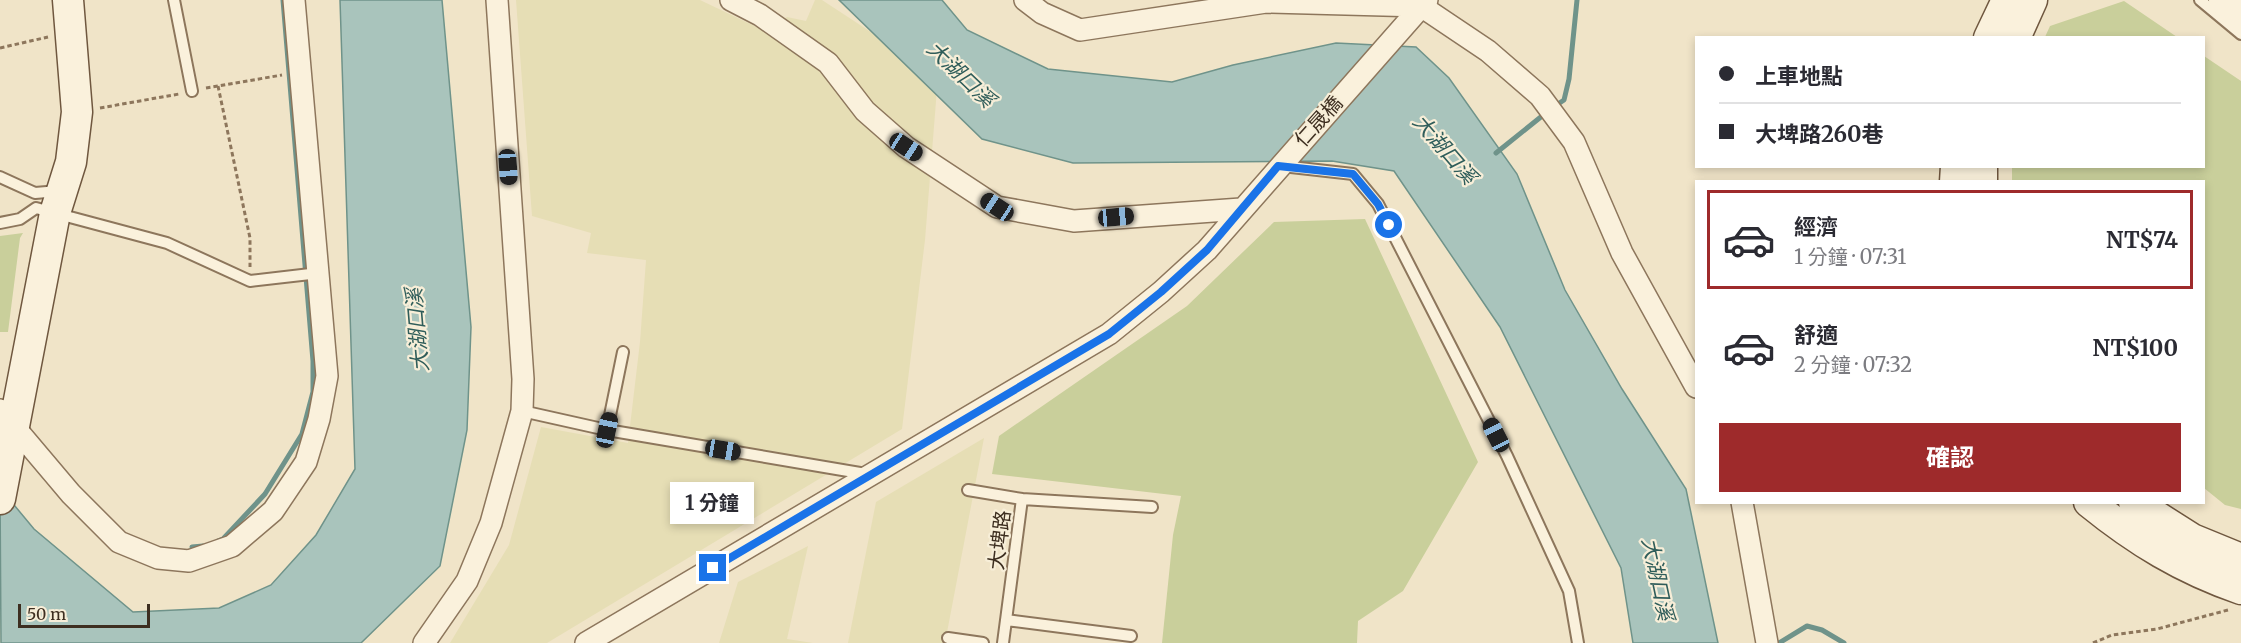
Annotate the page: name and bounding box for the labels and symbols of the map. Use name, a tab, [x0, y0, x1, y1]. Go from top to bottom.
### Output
water label: 大湖口溪	[921, 35, 1003, 115]
street label: 仁晟橋	[1289, 90, 1347, 152]
water label: 大湖口溪	[1407, 108, 1485, 192]
car	[886, 130, 926, 164]
car	[498, 148, 518, 186]
car	[977, 190, 1017, 224]
car	[1097, 206, 1135, 228]
route start	[1375, 211, 1402, 238]
water label: 大湖口溪	[400, 284, 434, 373]
car	[594, 411, 620, 449]
car	[1480, 415, 1512, 455]
car	[704, 438, 742, 462]
callout: 1 分鐘	[671, 481, 755, 523]
street label: 大埤路	[983, 509, 1015, 571]
water label: 大湖口溪	[1636, 535, 1681, 626]
route end	[699, 554, 726, 581]
scale bar	[18, 601, 150, 628]

